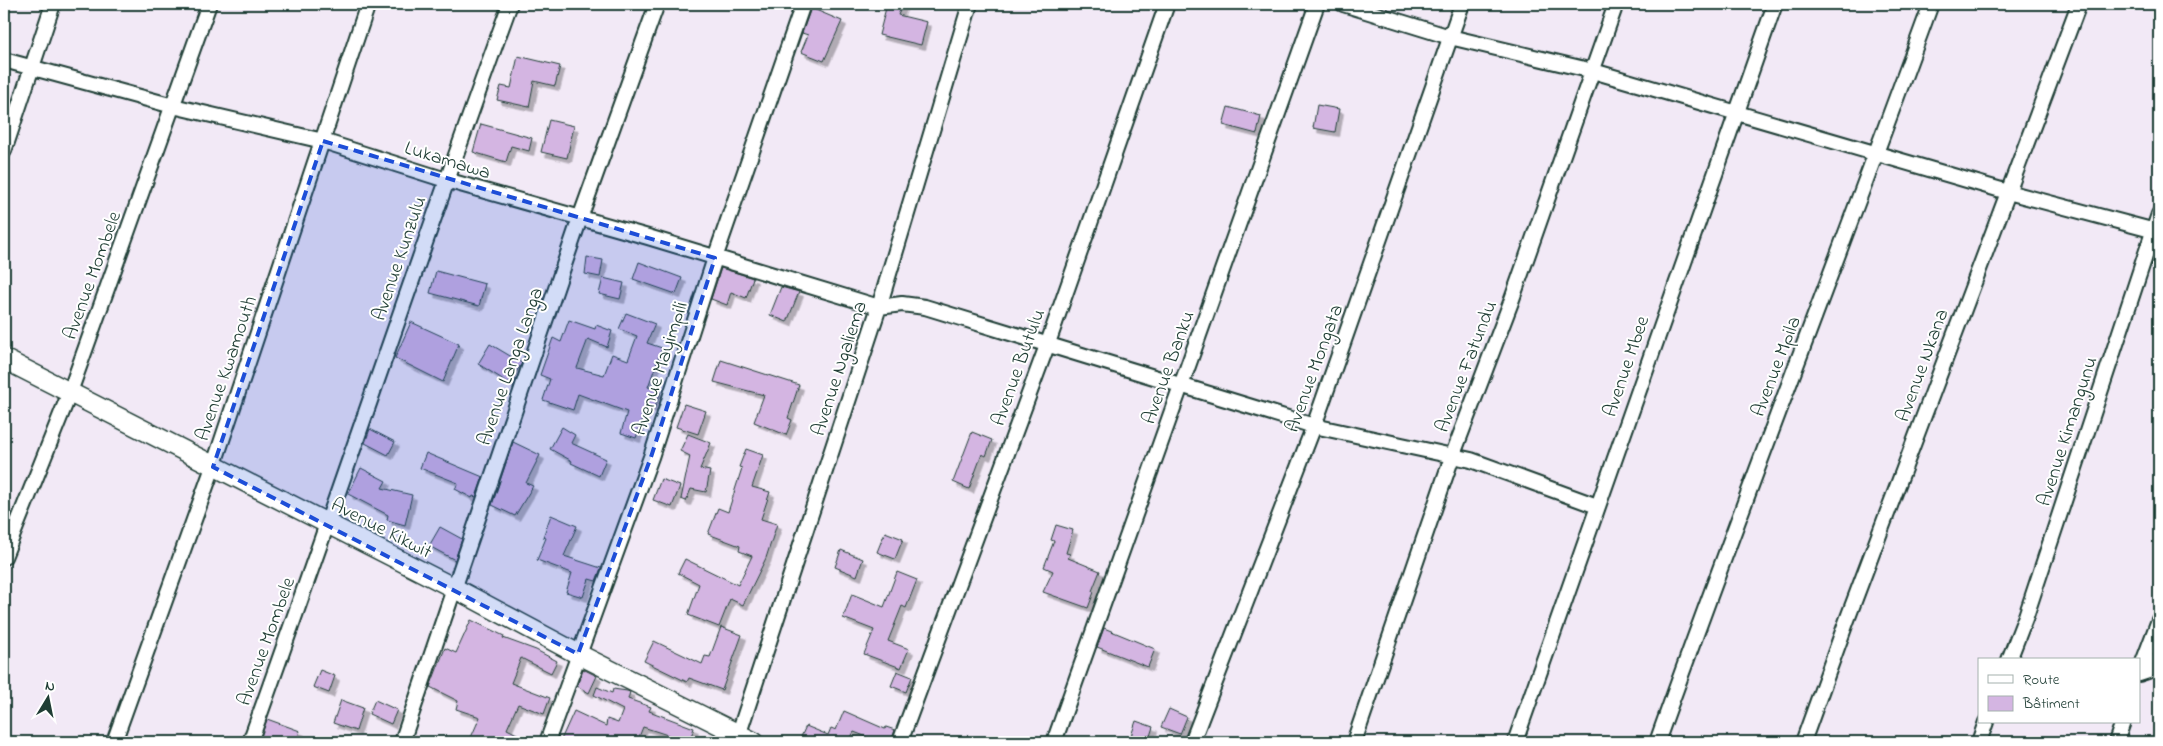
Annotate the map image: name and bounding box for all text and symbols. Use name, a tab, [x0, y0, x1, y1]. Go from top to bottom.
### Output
street label: Lukamawa	[401, 135, 494, 188]
street label: Avenue Kunzulu	[365, 193, 435, 325]
street label: Avenue Mombele	[57, 208, 130, 344]
street label: Avenue Langa Langa	[471, 284, 553, 450]
street label: Avenue Kwamouth	[189, 292, 266, 445]
street label: Avenue Fatundu	[1429, 297, 1506, 437]
street label: Avenue Mayimpili	[626, 298, 697, 440]
street label: Avenue Ngaliema	[805, 298, 877, 440]
street label: Avenue Mongata	[1279, 301, 1353, 437]
street label: Avenue Butulu	[985, 305, 1054, 430]
street label: Avenue Nkana	[1889, 305, 1957, 427]
street label: Avenue Banku	[1135, 307, 1203, 429]
street label: Avenue Mbee	[1596, 312, 1658, 421]
street label: Avenue Mpila	[1745, 312, 1810, 421]
street label: Avenue Kimangunu	[2030, 353, 2107, 511]
street label: Avenue Kikwit	[325, 491, 437, 567]
street label: Avenue Mombele	[231, 574, 304, 710]
legend	[1978, 658, 2140, 724]
text: Route	[2023, 669, 2060, 691]
north arrow	[22, 674, 72, 724]
text: N	[44, 676, 56, 698]
text: Bâtiment	[2022, 693, 2080, 715]

